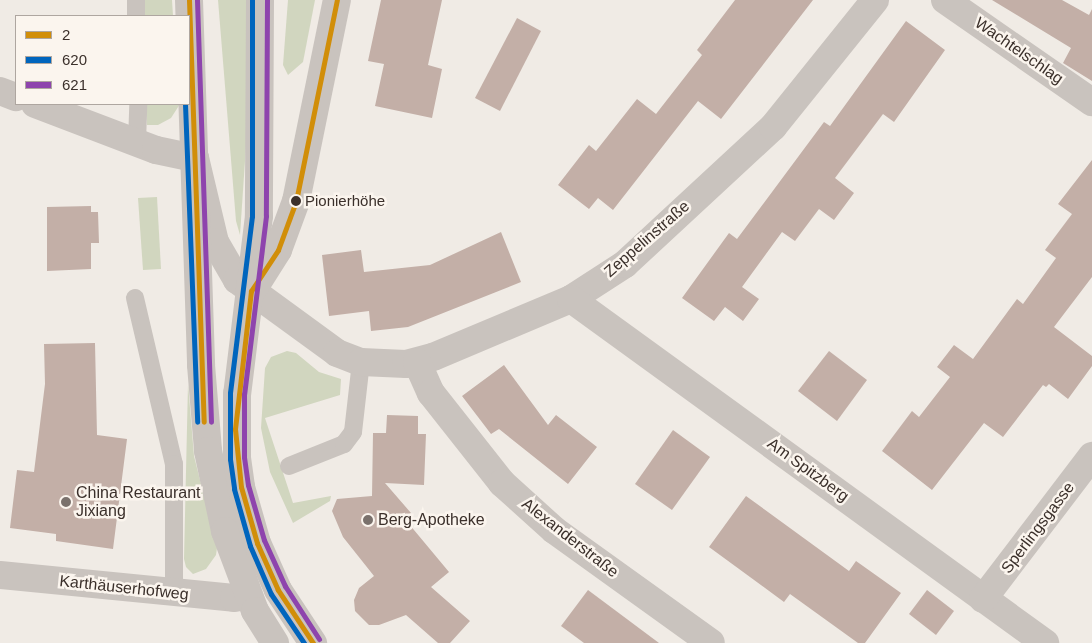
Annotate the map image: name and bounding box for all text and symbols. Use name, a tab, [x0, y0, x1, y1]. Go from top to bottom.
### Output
street label: Wachtelschlag	[971, 13, 1067, 89]
legend	[15, 15, 190, 105]
text: 2	[62, 26, 70, 43]
text: 620	[62, 51, 87, 68]
text: 621	[62, 76, 87, 93]
place label: Pionierhöhe	[305, 192, 385, 210]
marker: Pionierhöhe	[291, 196, 301, 206]
street label: Zeppelinstraße	[600, 197, 694, 281]
street label: Am Spitzberg	[764, 434, 852, 506]
street label: Sperlingsgasse	[997, 479, 1079, 577]
place label: China Restaurant Jixiang	[76, 483, 201, 521]
street label: Alexanderstraße	[518, 494, 622, 582]
marker: China Restaurant Jixiang	[60, 496, 72, 508]
place label: Berg-Apotheke	[378, 510, 485, 530]
marker: Berg-Apotheke	[362, 514, 374, 526]
street label: Karthäuserhofweg	[58, 572, 190, 604]

